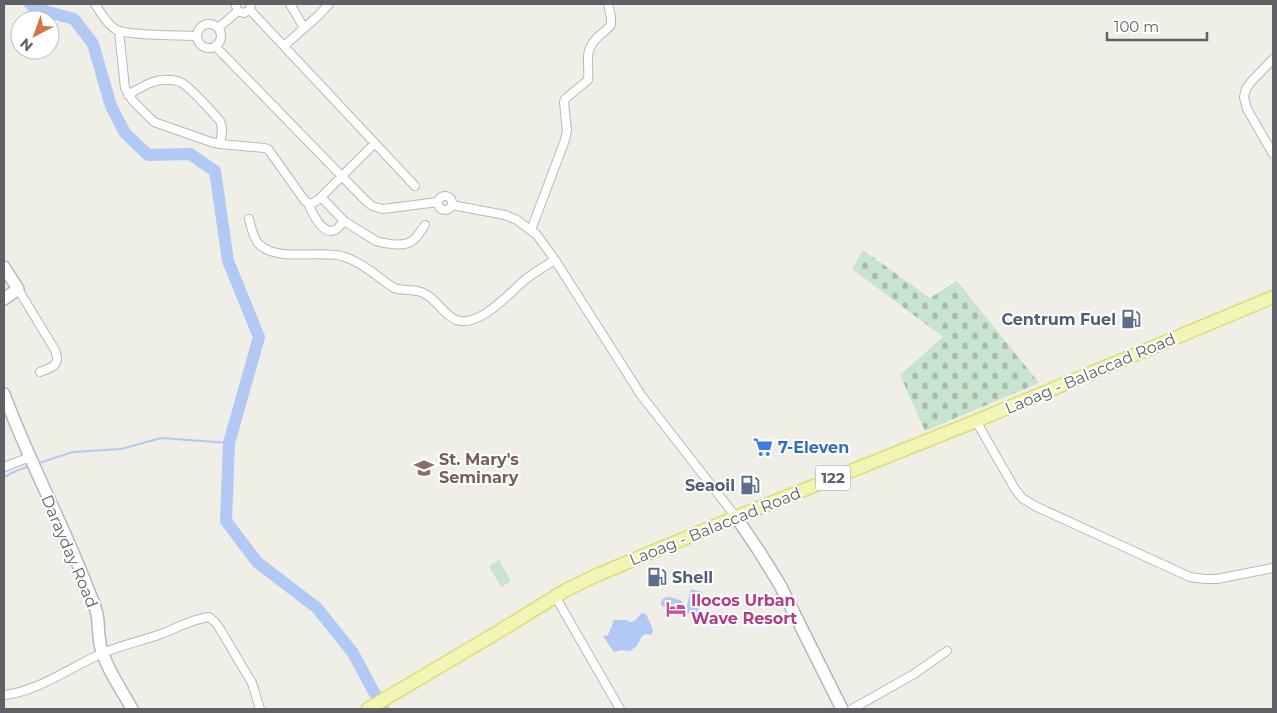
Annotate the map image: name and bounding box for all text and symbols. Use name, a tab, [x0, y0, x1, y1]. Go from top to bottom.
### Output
north arrow	[10, 10, 60, 60]
scale bar	[1107, 10, 1207, 42]
text: 100 m	[1114, 17, 1159, 36]
text: N	[16, 34, 37, 55]
fuel station icon: Centrum Fuel	[1120, 308, 1142, 330]
place label: Centrum Fuel	[1001, 310, 1116, 329]
street label: Laoag - Balaccad Road	[1002, 329, 1178, 418]
supermarket icon: 7-Eleven	[752, 436, 774, 458]
place label: 7-Eleven	[778, 438, 849, 457]
place label: St. Mary's Seminary	[439, 450, 519, 487]
school or university icon: St. Mary's Seminary	[413, 457, 435, 479]
road number: 122	[816, 466, 850, 490]
fuel station icon: Seaoil	[739, 474, 761, 496]
place label: Seaoil	[685, 476, 735, 495]
street label: Laoag - Balaccad Road	[627, 483, 804, 570]
street label: Darayday Road	[37, 492, 102, 610]
fuel station icon: Shell	[646, 566, 668, 588]
place label: Shell	[672, 568, 713, 587]
place label: Ilocos Urban Wave Resort	[691, 591, 797, 628]
hotel icon: Ilocos Urban Wave Resort	[665, 598, 687, 620]

